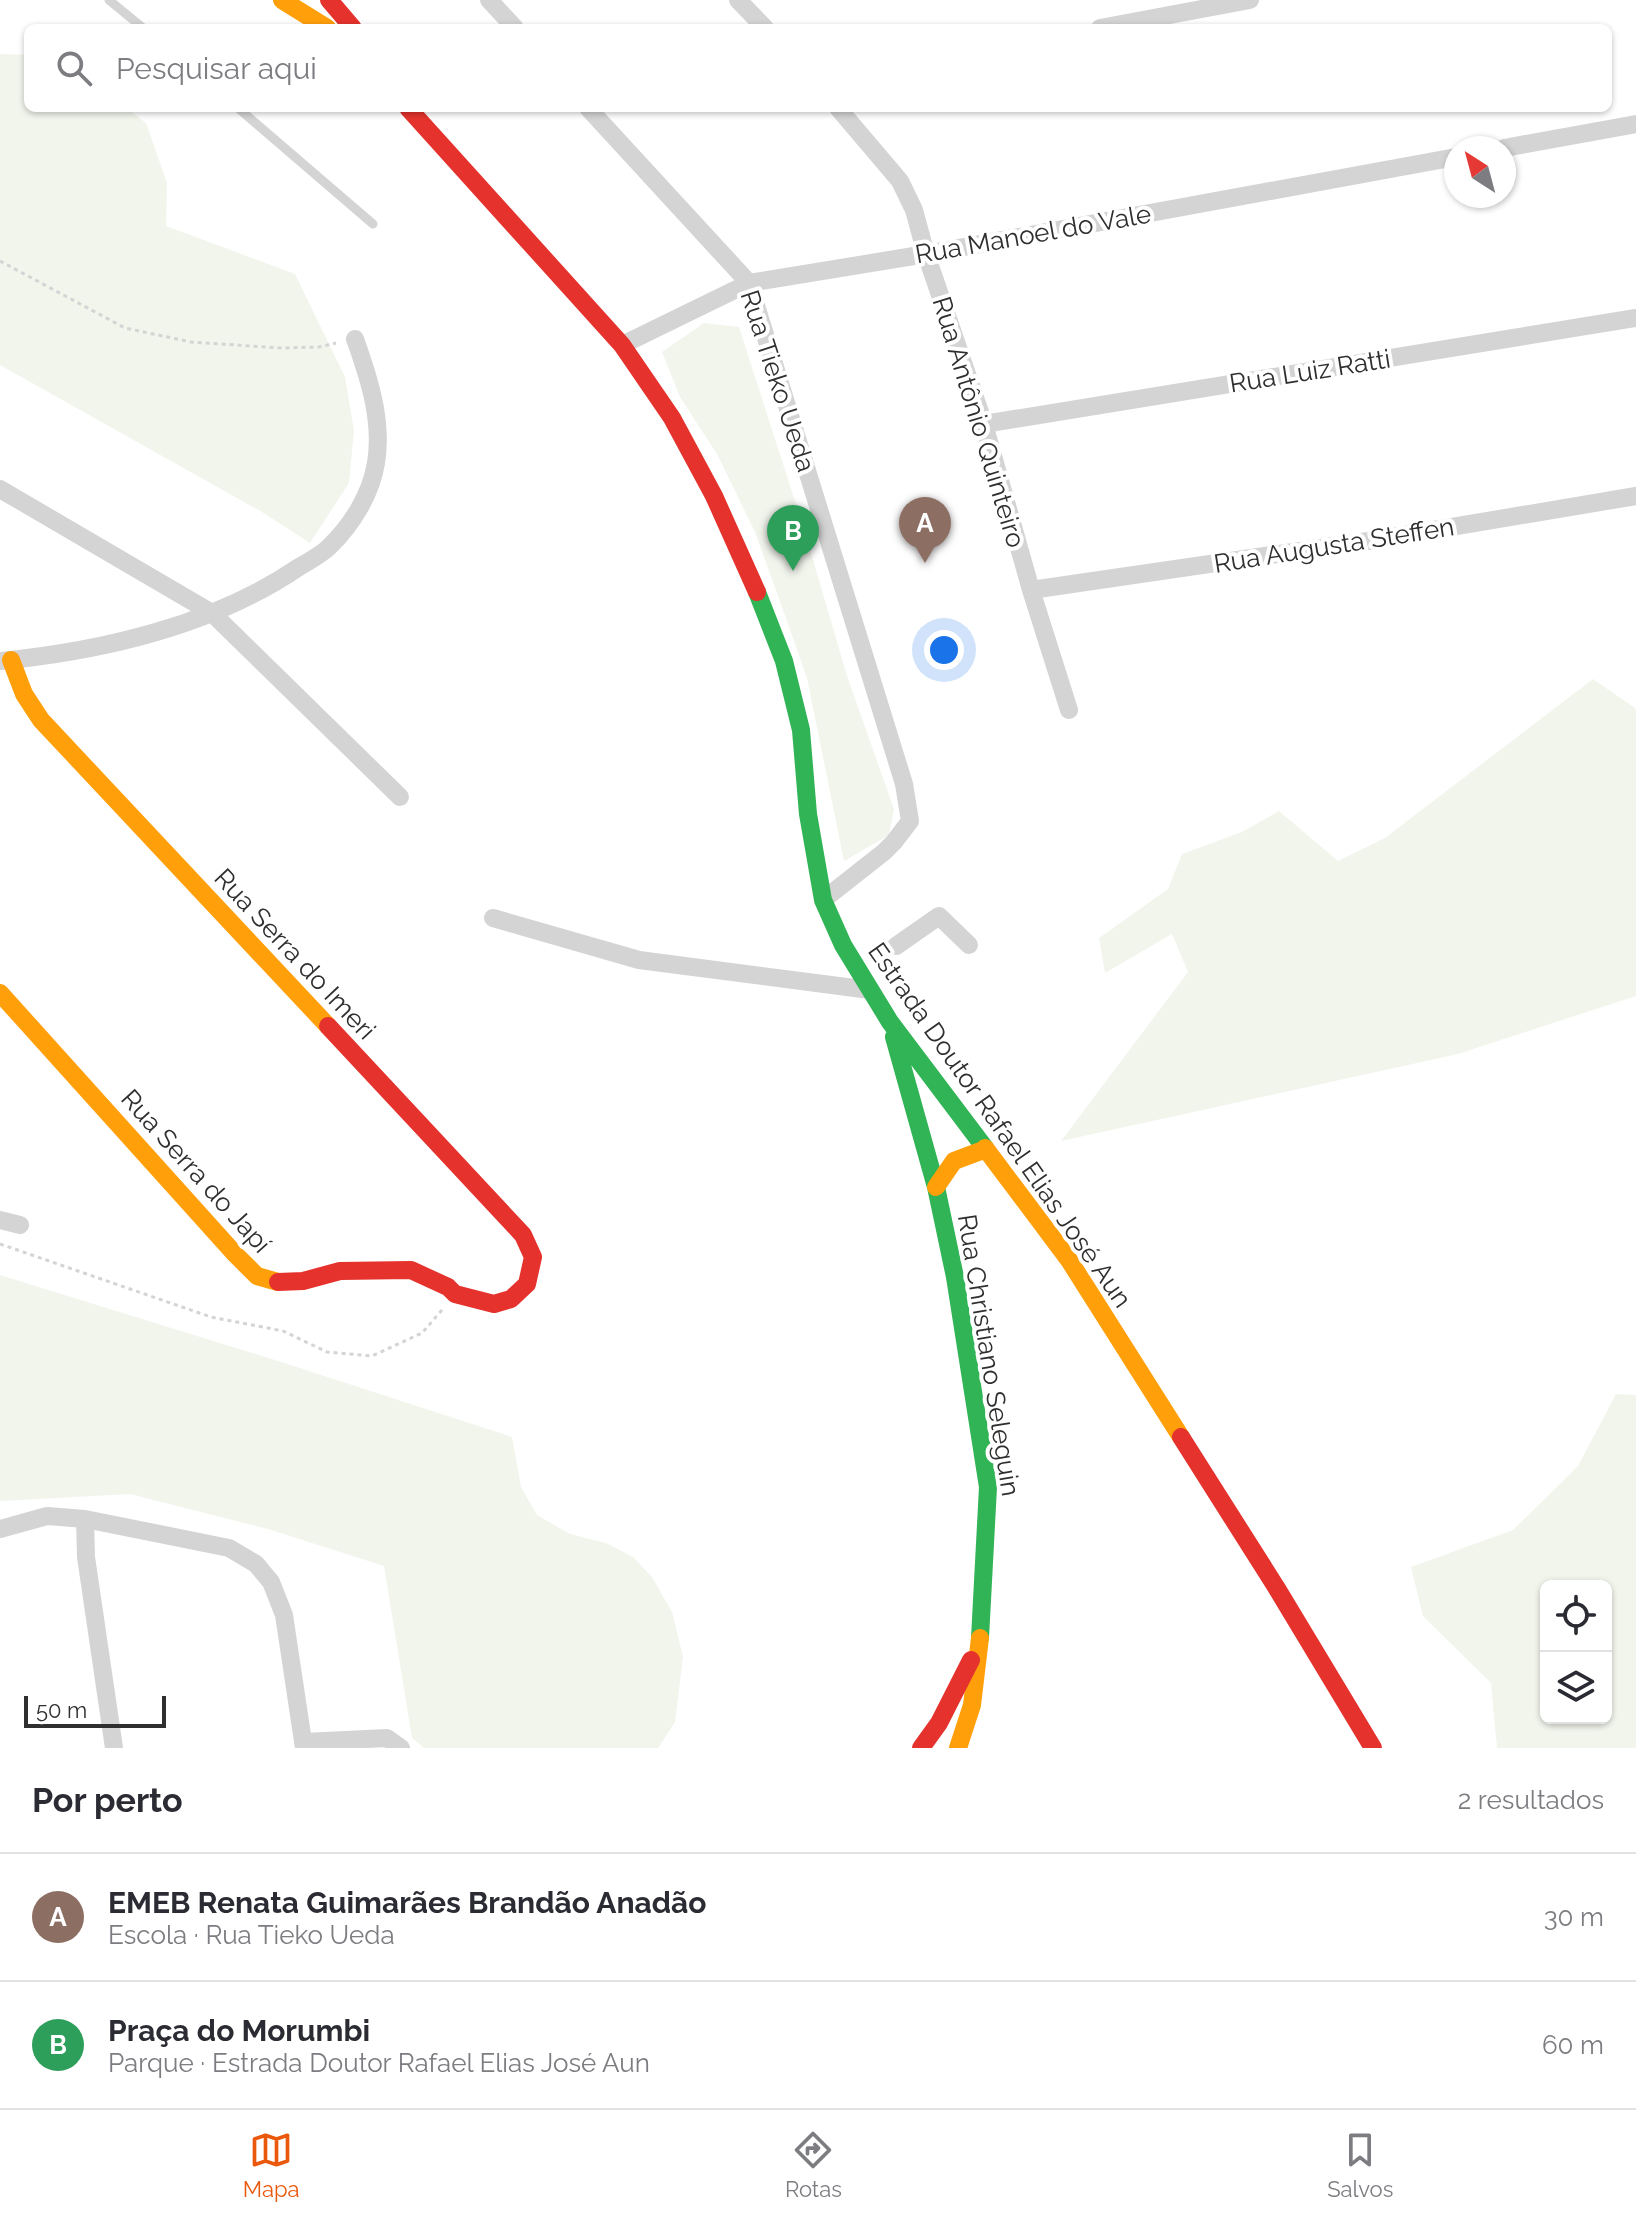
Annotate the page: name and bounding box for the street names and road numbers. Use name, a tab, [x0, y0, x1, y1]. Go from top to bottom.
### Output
street label: Rua Manoel do Vale	[913, 198, 1153, 270]
street label: Rua Tieko Ueda	[735, 286, 821, 476]
street label: Rua Antônio Quinteiro	[926, 292, 1032, 552]
street label: Rua Luiz Ratti	[1227, 343, 1393, 399]
street label: Rua Augusta Steffen	[1212, 511, 1456, 579]
street label: Rua Serra do Imeri	[208, 863, 382, 1045]
street label: Estrada Doutor Rafael Elias José Aun	[862, 937, 1138, 1313]
street label: Rua Serra do Japí	[115, 1083, 277, 1259]
street label: Rua Christiano Seleguin	[952, 1212, 1026, 1498]

